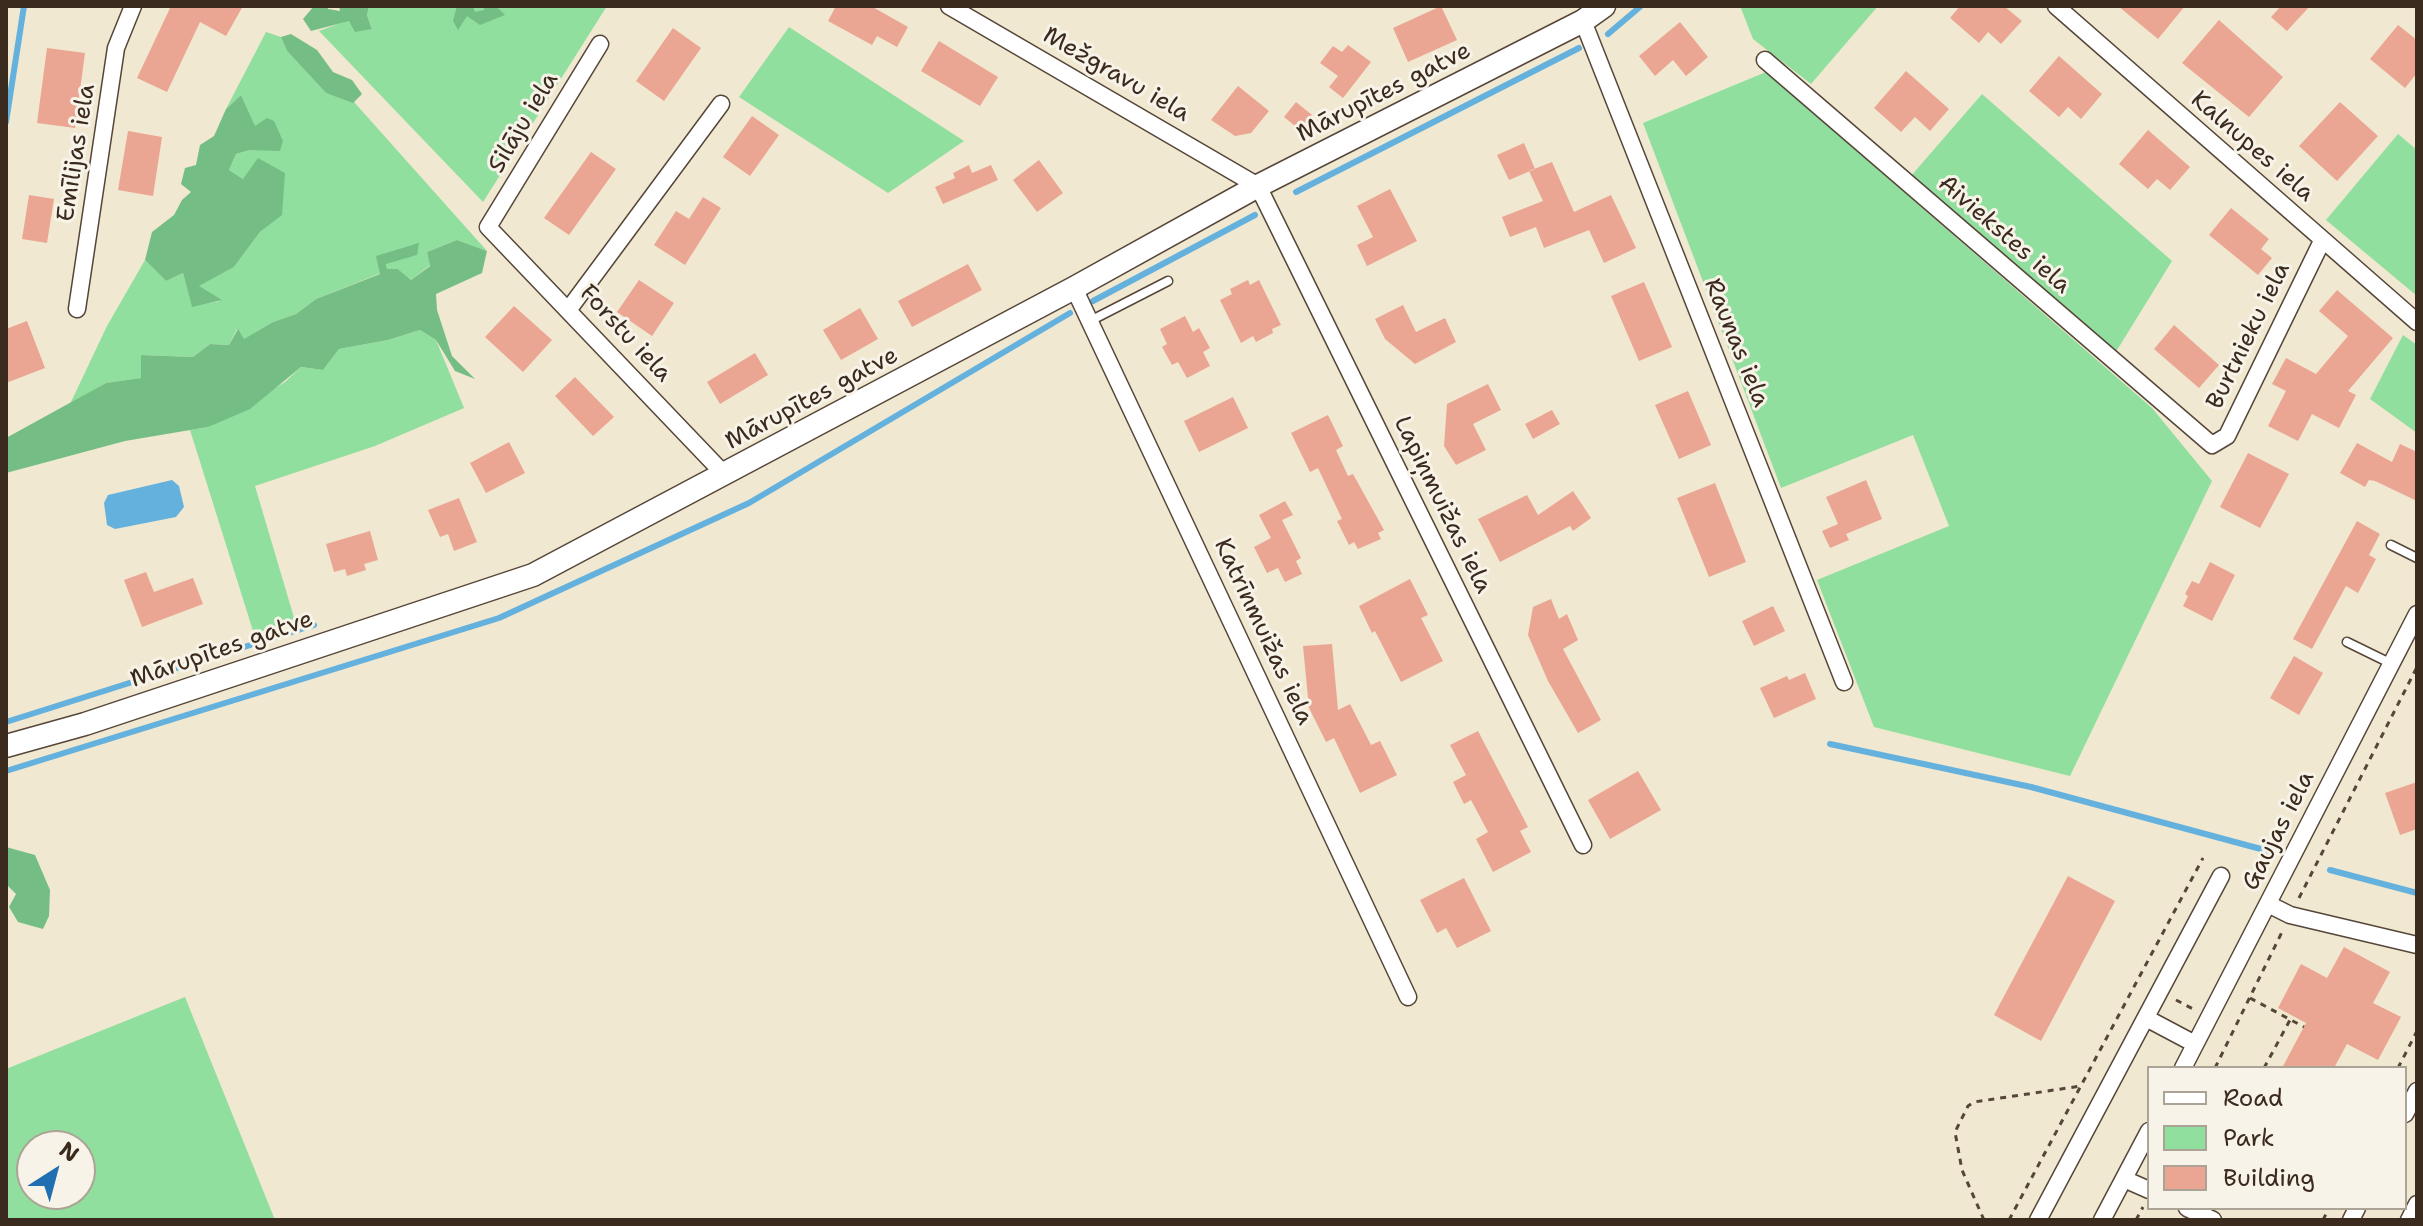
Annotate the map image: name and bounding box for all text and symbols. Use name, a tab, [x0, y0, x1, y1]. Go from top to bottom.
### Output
street label: Mežgravu iela	[1037, 21, 1195, 129]
street label: Mārupītes gatve	[1292, 37, 1476, 149]
street label: Silāju iela	[483, 68, 565, 178]
street label: Emīlijas iela	[52, 82, 102, 224]
street label: Kalnupes iela	[2184, 86, 2320, 208]
street label: Aiviekstes iela	[1932, 170, 2076, 300]
street label: Burtnieku iela	[2201, 258, 2297, 414]
street label: Raunas iela	[1697, 275, 1775, 411]
street label: Forstu iela	[573, 279, 677, 389]
street label: Mārupītes gatve	[721, 341, 903, 457]
street label: Lapiņmuižas iela	[1387, 412, 1497, 598]
street label: Katrīnmuižas iela	[1207, 534, 1319, 730]
street label: Mārupītes gatve	[127, 605, 317, 695]
street label: Gaujas iela	[2237, 767, 2321, 895]
legend	[2147, 1066, 2407, 1210]
text: Road	[2223, 1082, 2283, 1114]
text: Park	[2223, 1122, 2275, 1154]
north arrow	[16, 1130, 96, 1210]
text: N	[54, 1135, 85, 1169]
text: Building	[2223, 1162, 2315, 1194]

